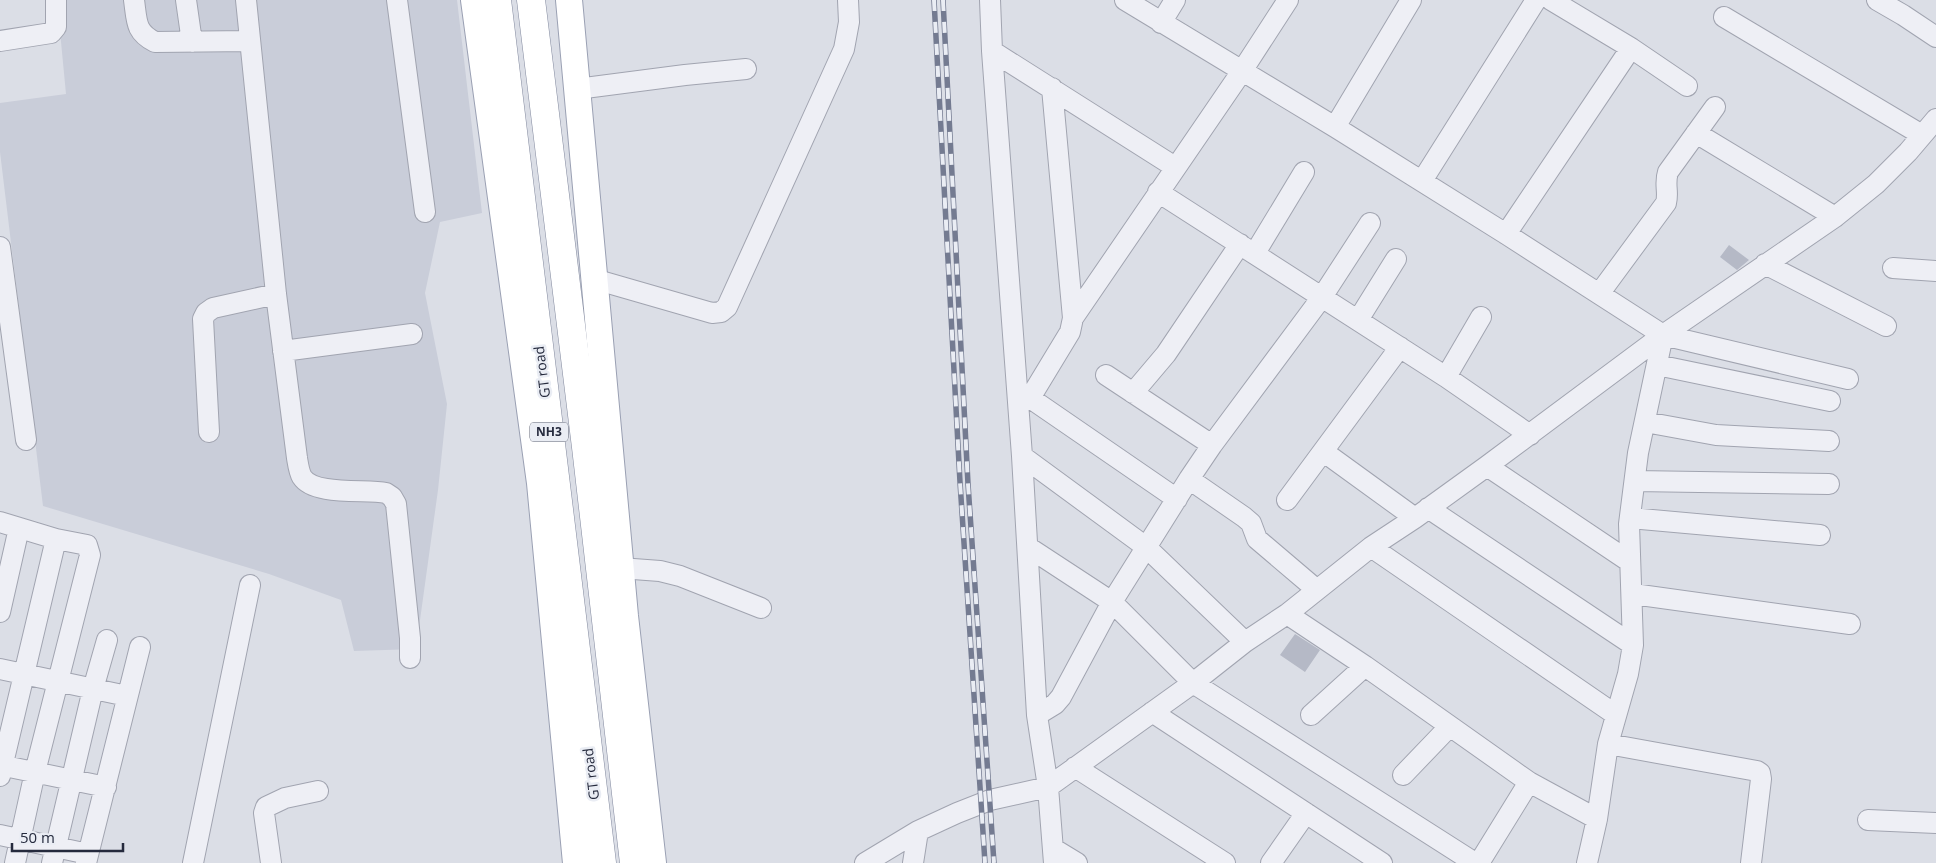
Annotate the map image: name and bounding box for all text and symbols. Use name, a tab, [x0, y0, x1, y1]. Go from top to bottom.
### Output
street label: GT road	[529, 345, 554, 399]
road number: NH3	[530, 422, 568, 442]
street label: GT road	[578, 747, 603, 801]
scale bar	[12, 820, 124, 852]
text: 50 m	[20, 827, 55, 847]

